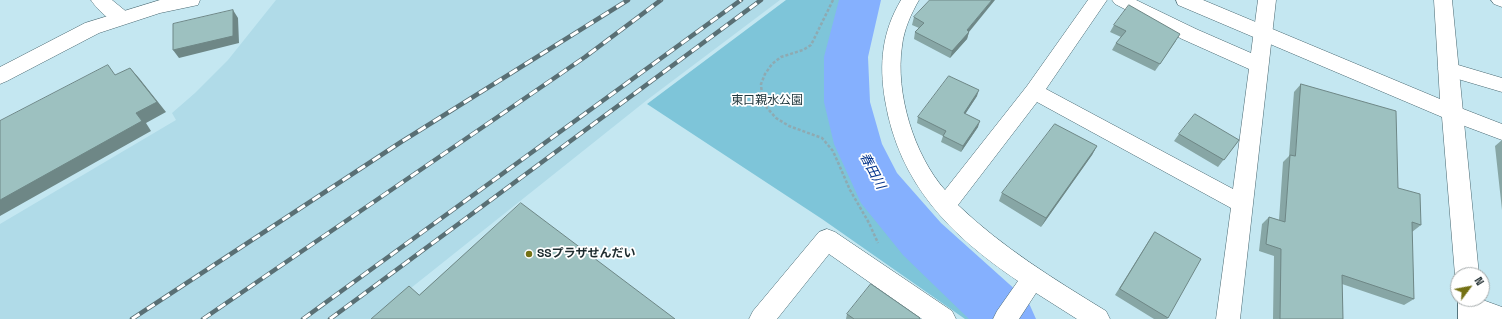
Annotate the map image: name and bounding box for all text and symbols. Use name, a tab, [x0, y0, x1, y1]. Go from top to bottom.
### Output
park label: 東口親水公園	[731, 94, 803, 108]
water label: 春田川	[856, 150, 888, 192]
place label: SSプラザせんだい	[537, 247, 636, 261]
marker: SSプラザせんだい	[524, 249, 534, 259]
north arrow	[1450, 267, 1490, 307]
text: N	[1471, 274, 1487, 288]

